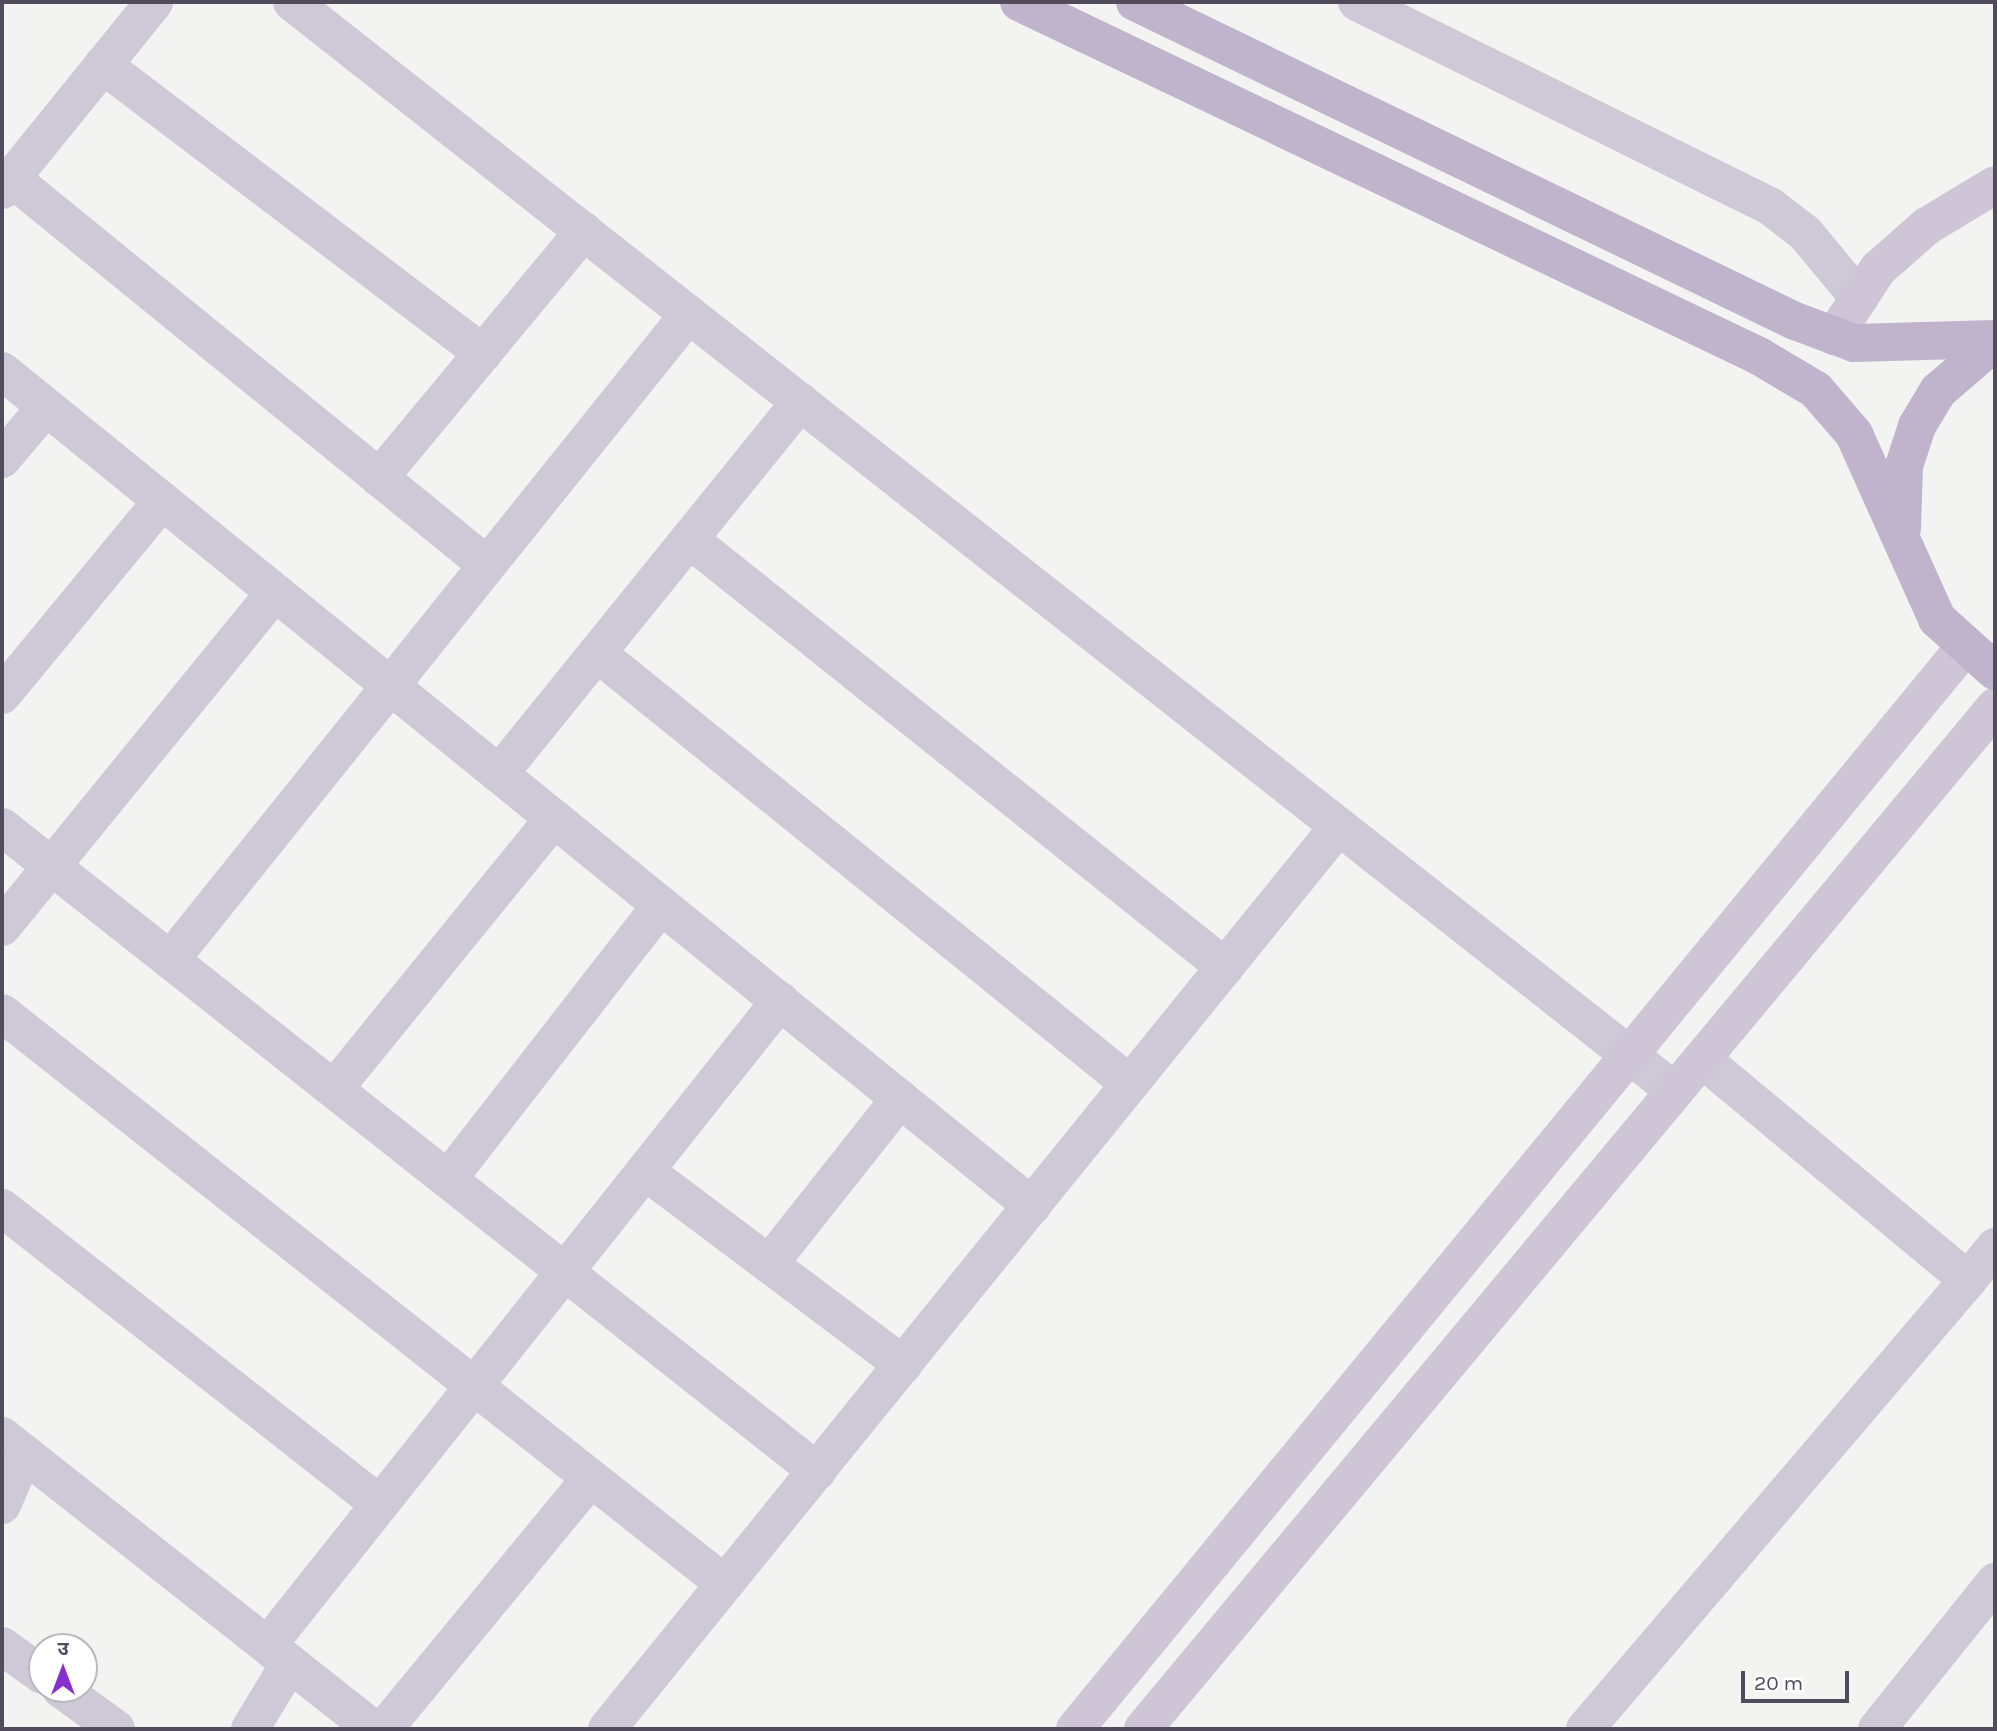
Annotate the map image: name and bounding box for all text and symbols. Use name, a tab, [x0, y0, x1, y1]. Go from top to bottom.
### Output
north arrow	[28, 1633, 98, 1703]
text: उ	[57, 1638, 69, 1660]
scale bar	[1745, 1658, 1854, 1702]
text: 20 m	[1754, 1671, 1803, 1695]

